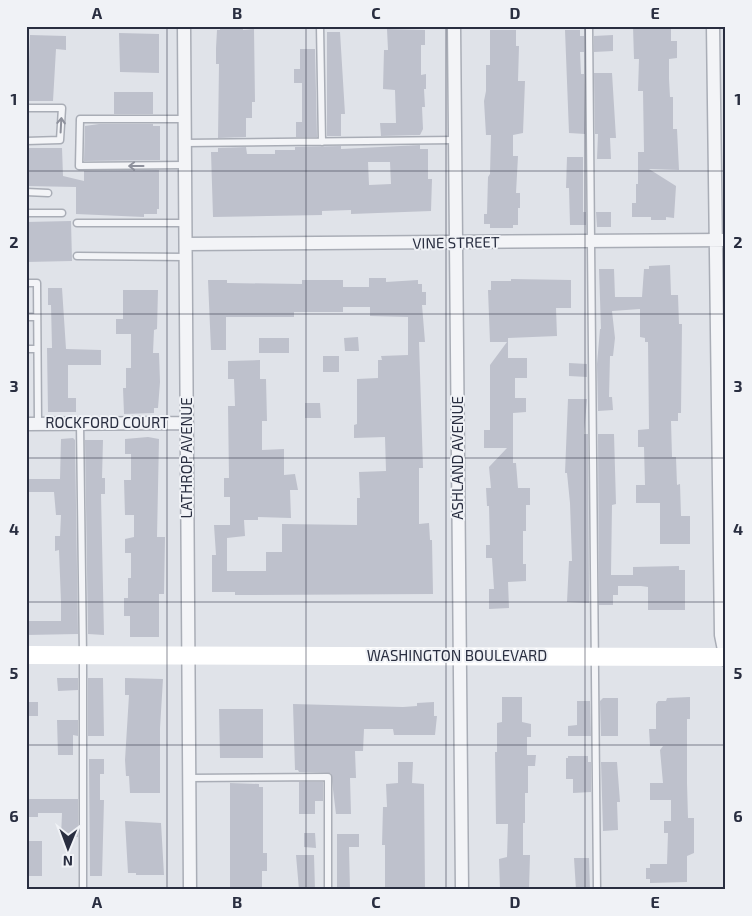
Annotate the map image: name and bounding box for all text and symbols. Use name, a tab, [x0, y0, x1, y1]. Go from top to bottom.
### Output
text: A	[92, 3, 103, 22]
text: B	[232, 3, 242, 22]
text: C	[371, 3, 381, 22]
text: D	[510, 3, 521, 22]
text: E	[650, 3, 660, 22]
text: 1	[11, 89, 17, 108]
text: 1	[735, 89, 741, 108]
one-way arrow	[56, 117, 65, 133]
one-way arrow	[129, 161, 145, 171]
text: 2	[9, 232, 19, 251]
street label: VINE STREET	[412, 232, 500, 252]
text: 2	[733, 232, 743, 251]
text: 3	[9, 376, 19, 395]
text: 3	[733, 376, 743, 395]
street label: ASHLAND AVENUE	[448, 396, 466, 520]
street label: LATHROP AVENUE	[177, 397, 195, 519]
street label: ROCKFORD COURT	[45, 413, 169, 431]
text: 4	[9, 519, 19, 538]
text: 4	[733, 519, 743, 538]
street label: WASHINGTON BOULEVARD	[367, 646, 547, 664]
text: 5	[10, 663, 19, 682]
text: 5	[734, 663, 743, 682]
text: 6	[9, 806, 19, 825]
text: 6	[733, 806, 743, 825]
north arrow	[42, 824, 92, 874]
text: N	[63, 853, 73, 870]
text: A	[92, 892, 103, 911]
text: B	[232, 892, 242, 911]
text: C	[371, 892, 381, 911]
text: D	[510, 892, 521, 911]
text: E	[650, 892, 660, 911]

